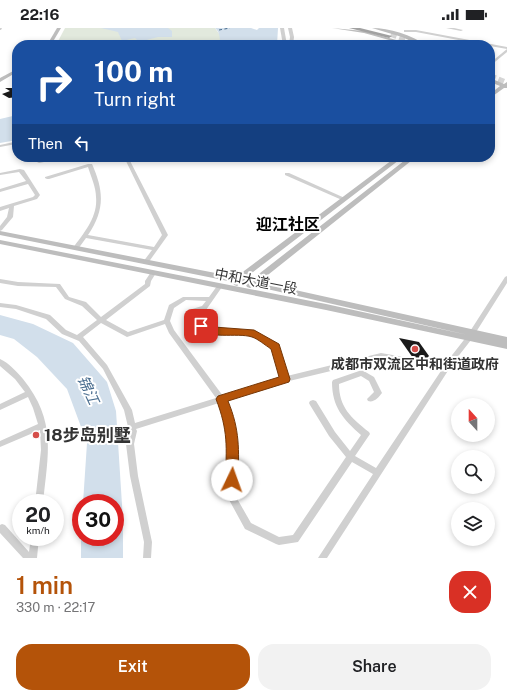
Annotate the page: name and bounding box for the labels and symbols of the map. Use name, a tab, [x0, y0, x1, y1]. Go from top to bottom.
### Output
district label: 迎江社区	[256, 215, 320, 234]
street label: 中和大道一段	[213, 265, 299, 297]
pin	[184, 309, 218, 343]
marker: 成都市双流区中和街道政府	[410, 344, 420, 354]
place label: 成都市双流区中和街道政府	[331, 356, 499, 372]
water label: 锦江	[74, 373, 103, 409]
north arrow	[451, 398, 495, 442]
place label: 18步岛别墅	[44, 425, 131, 445]
marker: 18步岛别墅	[31, 430, 41, 440]
position arrow	[211, 459, 253, 501]
speed limit sign: 30	[72, 494, 124, 546]

